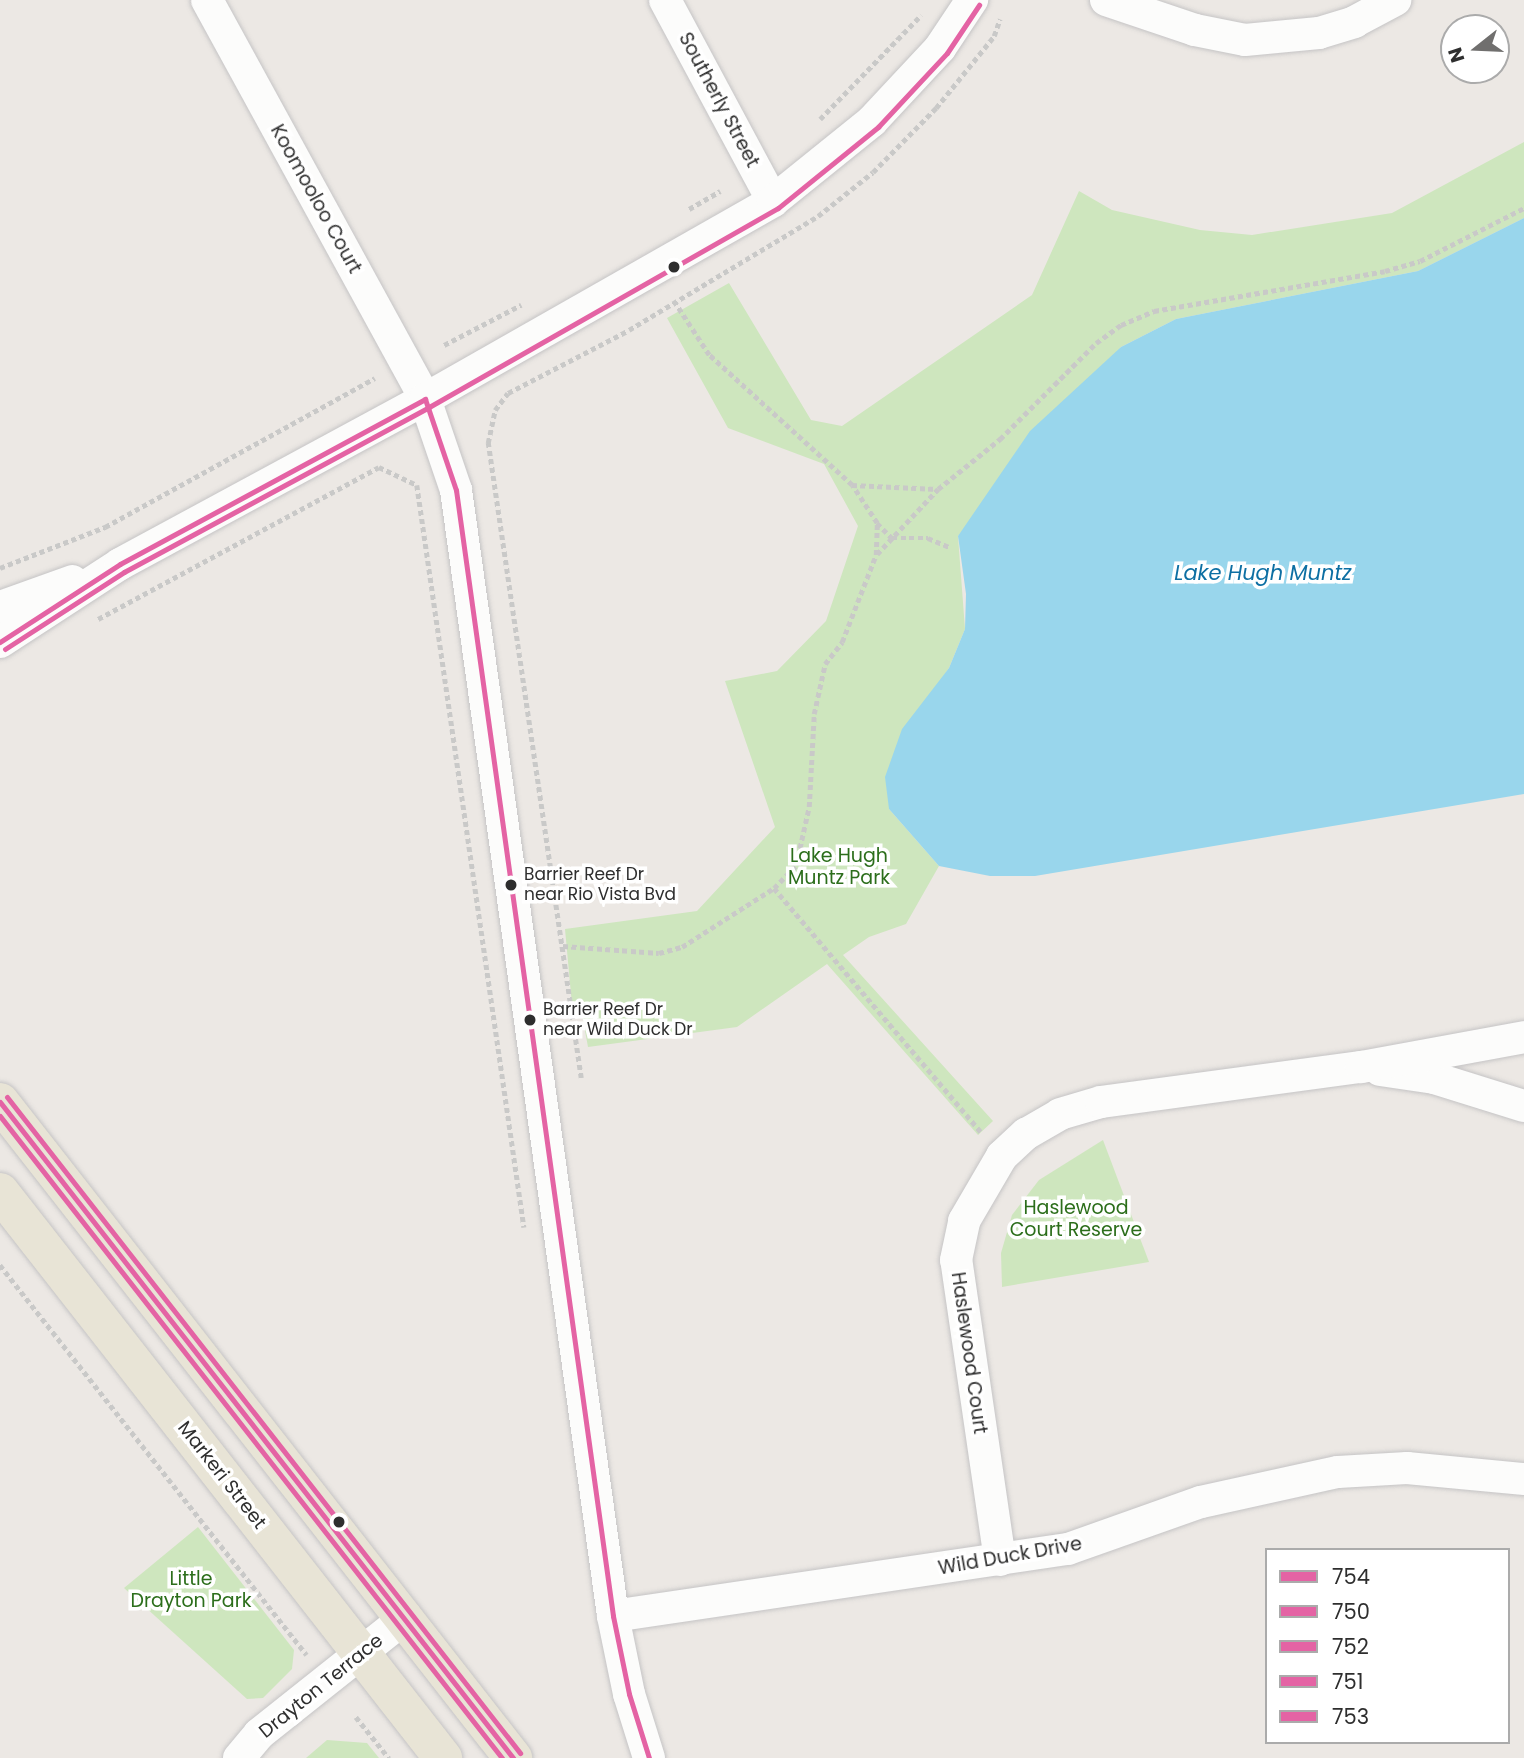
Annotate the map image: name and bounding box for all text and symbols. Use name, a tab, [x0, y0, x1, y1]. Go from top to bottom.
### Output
north arrow	[1440, 14, 1510, 84]
street label: Southerly Street	[674, 29, 764, 171]
text: N	[1441, 44, 1472, 66]
street label: Koomooloo Court	[266, 121, 366, 277]
unlabelled marker	[667, 260, 681, 274]
water label: Lake Hugh Muntz	[1174, 560, 1352, 586]
park label: Lake Hugh Muntz Park	[788, 845, 890, 889]
place label: Barrier Reef Dr near Rio Vista Bvd	[524, 865, 676, 905]
marker: Barrier Reef Dr near Rio Vista Bvd	[504, 878, 518, 892]
place label: Barrier Reef Dr near Wild Duck Dr	[543, 1000, 693, 1040]
marker: Barrier Reef Dr near Wild Duck Dr	[523, 1013, 537, 1027]
park label: Haslewood Court Reserve	[1010, 1197, 1142, 1241]
street label: Haslewood Court	[946, 1271, 992, 1435]
street label: Markeri Street	[173, 1417, 271, 1533]
unlabelled marker	[332, 1515, 346, 1529]
street label: Wild Duck Drive	[936, 1532, 1084, 1580]
legend	[1265, 1548, 1510, 1744]
text: 754	[1332, 1562, 1370, 1591]
park label: Little Drayton Park	[130, 1568, 252, 1612]
text: 750	[1332, 1597, 1370, 1626]
street label: Drayton Terrace	[254, 1629, 388, 1743]
text: 752	[1332, 1632, 1369, 1661]
text: 751	[1332, 1667, 1363, 1696]
text: 753	[1332, 1702, 1369, 1731]

